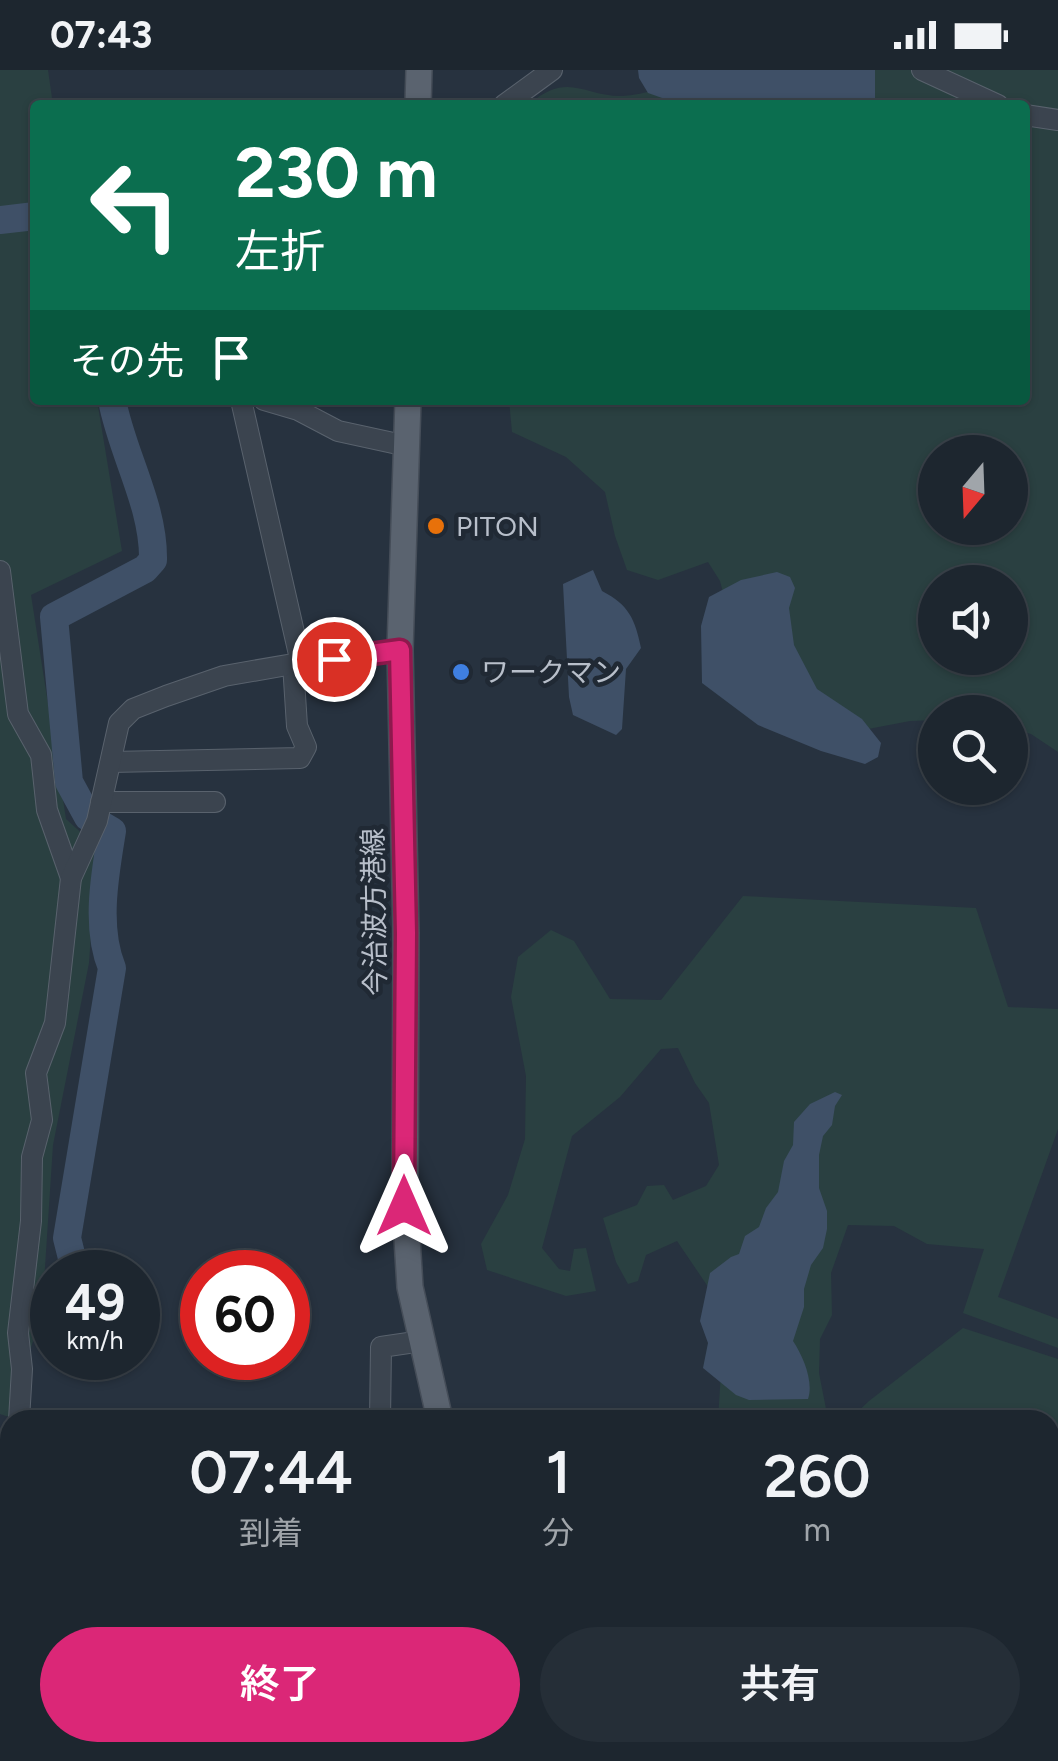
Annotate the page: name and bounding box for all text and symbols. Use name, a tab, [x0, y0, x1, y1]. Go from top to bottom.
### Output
text: 07:43	[50, 12, 152, 58]
text: 230 m	[235, 130, 438, 215]
icon: left	[70, 140, 200, 270]
text: 左折	[235, 224, 325, 278]
icon: arrive	[204, 330, 259, 385]
text: その先	[70, 338, 184, 384]
north arrow	[918, 435, 1028, 545]
map controls	[918, 435, 1028, 805]
place label: PITON	[456, 509, 539, 543]
marker: PITON	[425, 515, 447, 537]
button: sound	[918, 565, 1028, 675]
pin	[292, 617, 377, 702]
icon: arrive	[307, 632, 362, 687]
place label: ワークマン	[481, 655, 621, 689]
marker: ワークマン	[450, 661, 472, 683]
button: search	[918, 695, 1028, 805]
street label: 今治波方港線	[356, 828, 392, 996]
position arrow	[352, 1154, 456, 1258]
speed limit sign: 60	[180, 1250, 310, 1380]
text: 49	[65, 1272, 125, 1333]
text: km/h	[66, 1325, 124, 1355]
text: 07:44	[189, 1436, 353, 1508]
text: 1	[546, 1436, 571, 1508]
text: 260	[763, 1440, 871, 1512]
text: m	[803, 1511, 831, 1549]
text: 到着	[239, 1514, 303, 1552]
text: 分	[542, 1514, 574, 1552]
button: 終了	[40, 1627, 520, 1742]
button: 共有	[540, 1627, 1020, 1742]

